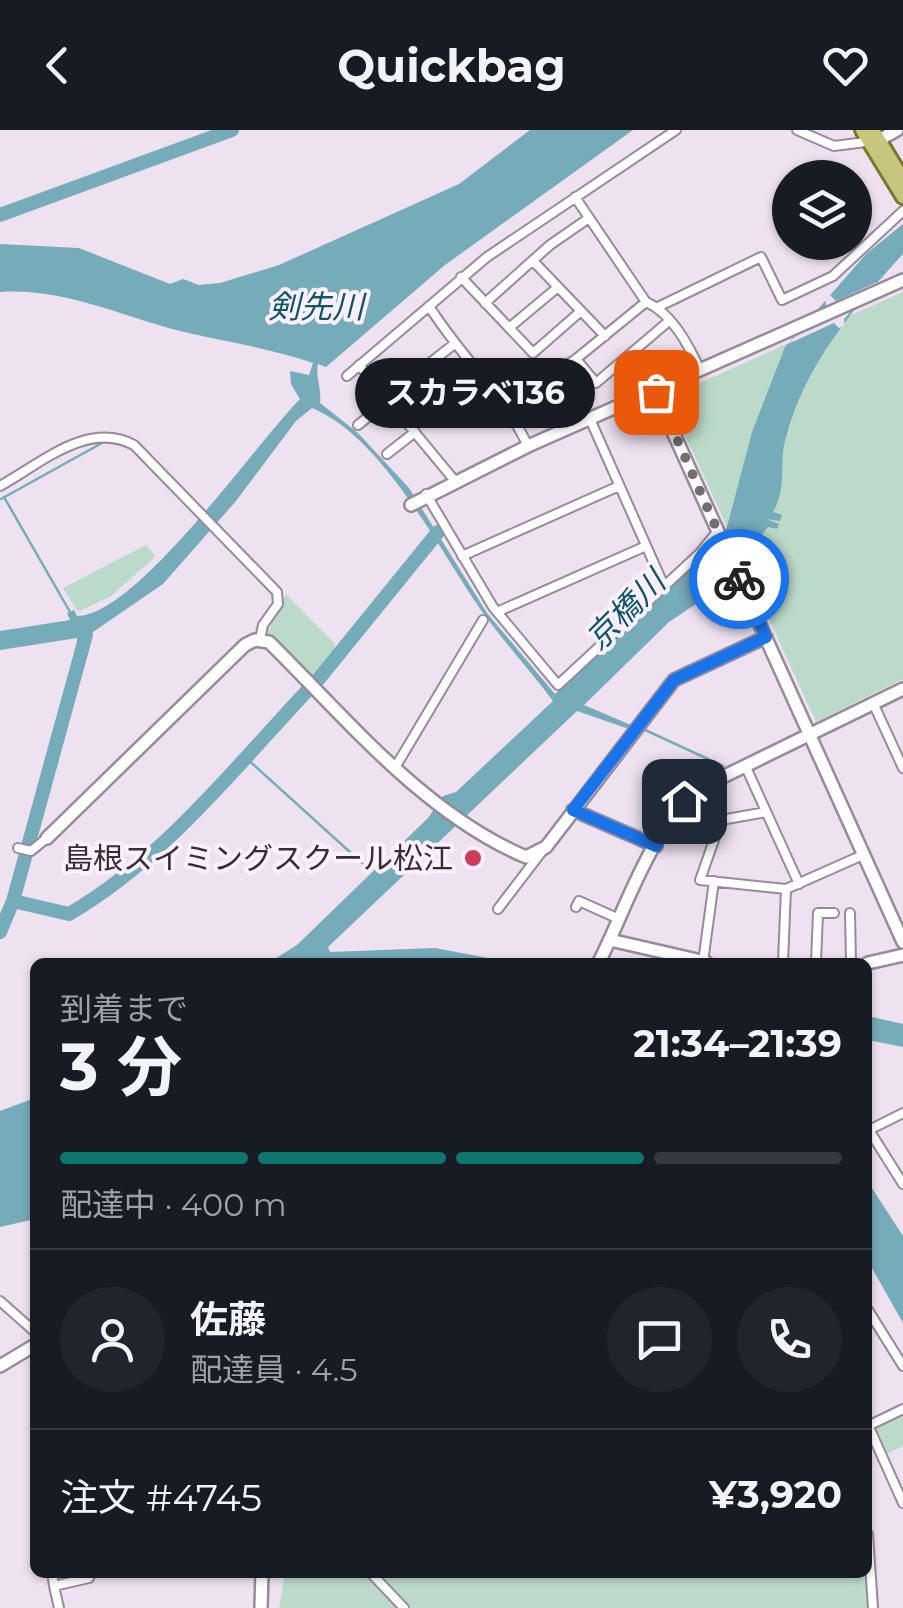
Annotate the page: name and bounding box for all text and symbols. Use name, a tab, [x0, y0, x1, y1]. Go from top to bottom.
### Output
icon: back	[30, 38, 85, 93]
text: Quickbag	[337, 38, 566, 93]
icon: heart	[818, 38, 873, 93]
map controls	[772, 160, 872, 260]
button: layers	[772, 160, 872, 260]
water label: 剣先川	[268, 287, 367, 326]
pin	[614, 350, 699, 435]
callout: スカラベ136	[356, 357, 596, 427]
icon: bag	[629, 365, 684, 420]
text: スカラベ136	[385, 373, 565, 412]
courier	[689, 529, 789, 629]
icon: bike	[712, 552, 767, 607]
water label: 京橋川	[577, 560, 675, 658]
pin	[642, 759, 727, 844]
icon: home	[657, 774, 712, 829]
place label: 島根スイミングスクール松江	[63, 840, 453, 877]
marker: 島根スイミングスクール松江	[462, 847, 484, 869]
text: 到着まで	[60, 989, 188, 1028]
text: 21:34–21:39	[633, 1020, 842, 1067]
text: 3 分	[60, 1027, 182, 1106]
text: 配達中 · 400 m	[60, 1185, 287, 1224]
button: person	[60, 1287, 165, 1392]
button: chat	[607, 1287, 712, 1392]
button: phone	[737, 1287, 842, 1392]
text: 佐藤	[190, 1296, 266, 1343]
text: 配達員 · 4.5	[190, 1350, 358, 1389]
text: ¥3,920	[709, 1471, 842, 1518]
text: 注文 #4745	[60, 1474, 262, 1521]

